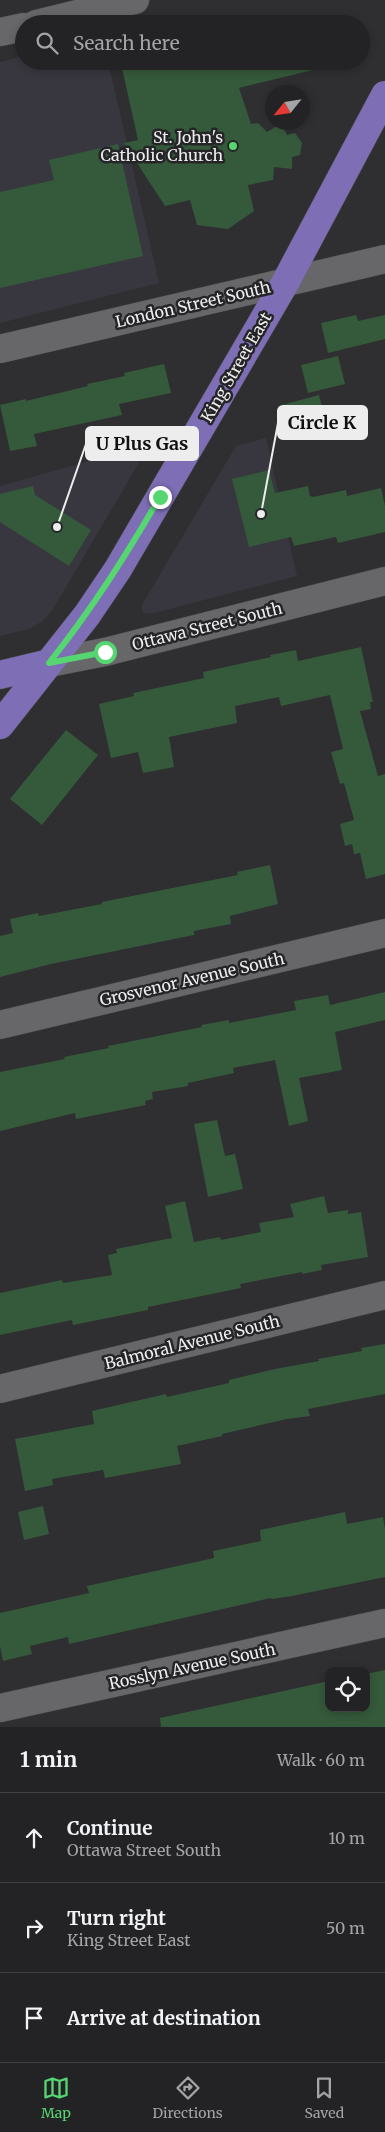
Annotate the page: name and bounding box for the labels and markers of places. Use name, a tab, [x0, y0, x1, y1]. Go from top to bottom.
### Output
place label: St. John's Catholic Church	[100, 127, 223, 165]
marker: St. John's Catholic Church	[227, 140, 239, 152]
callout: Circle K	[278, 406, 367, 439]
callout: U Plus Gas	[86, 427, 198, 460]

